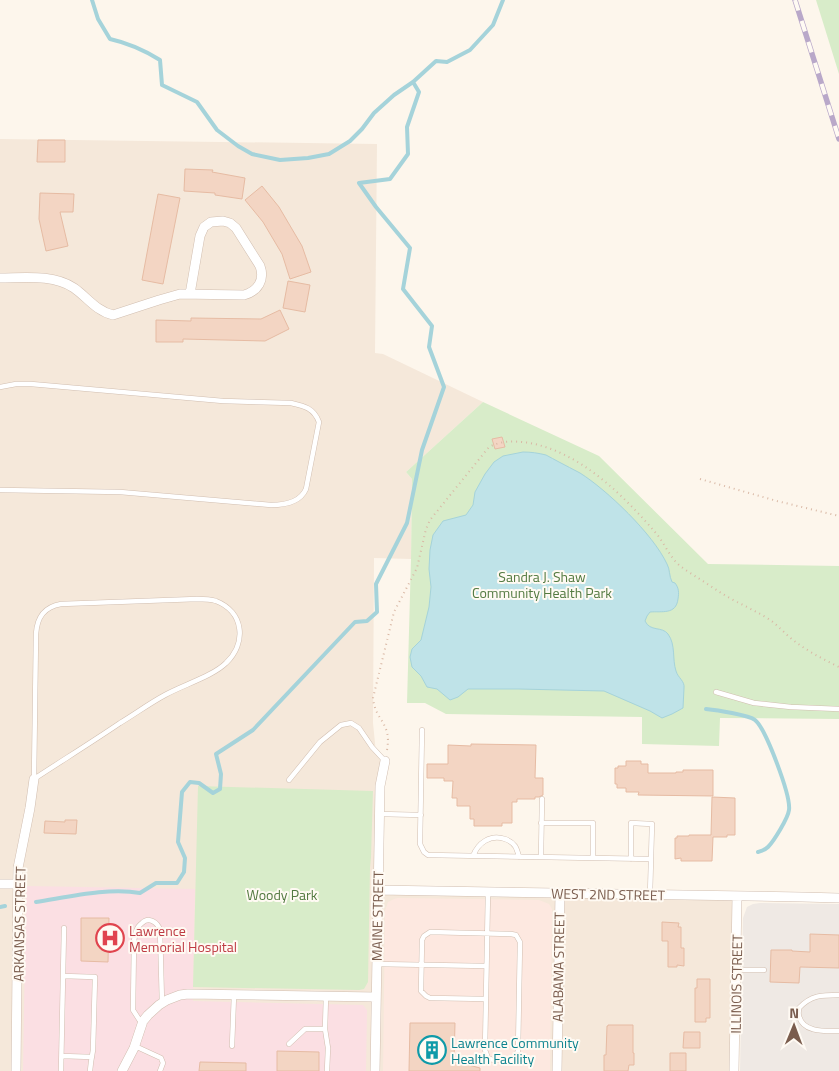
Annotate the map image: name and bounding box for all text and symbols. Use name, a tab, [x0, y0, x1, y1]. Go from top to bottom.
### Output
park label: Sandra J. Shaw Community Health Park	[472, 566, 612, 603]
street label: ARKANSAS STREET	[7, 865, 31, 982]
street label: MAINE STREET	[366, 870, 388, 961]
street label: WEST 2ND STREET	[551, 883, 666, 906]
park label: Woody Park	[247, 884, 318, 905]
street label: ALABAMA STREET	[547, 911, 569, 1022]
place label: Lawrence Memorial Hospital	[129, 920, 237, 957]
hospital icon: Lawrence Memorial Hospital	[95, 923, 125, 953]
street label: ILLINOIS STREET	[725, 933, 747, 1034]
north arrow	[769, 1001, 819, 1051]
text: N	[789, 1002, 799, 1023]
place label: Lawrence Community Health Facility	[451, 1032, 579, 1069]
building icon: Lawrence Community Health Facility	[417, 1035, 447, 1065]

